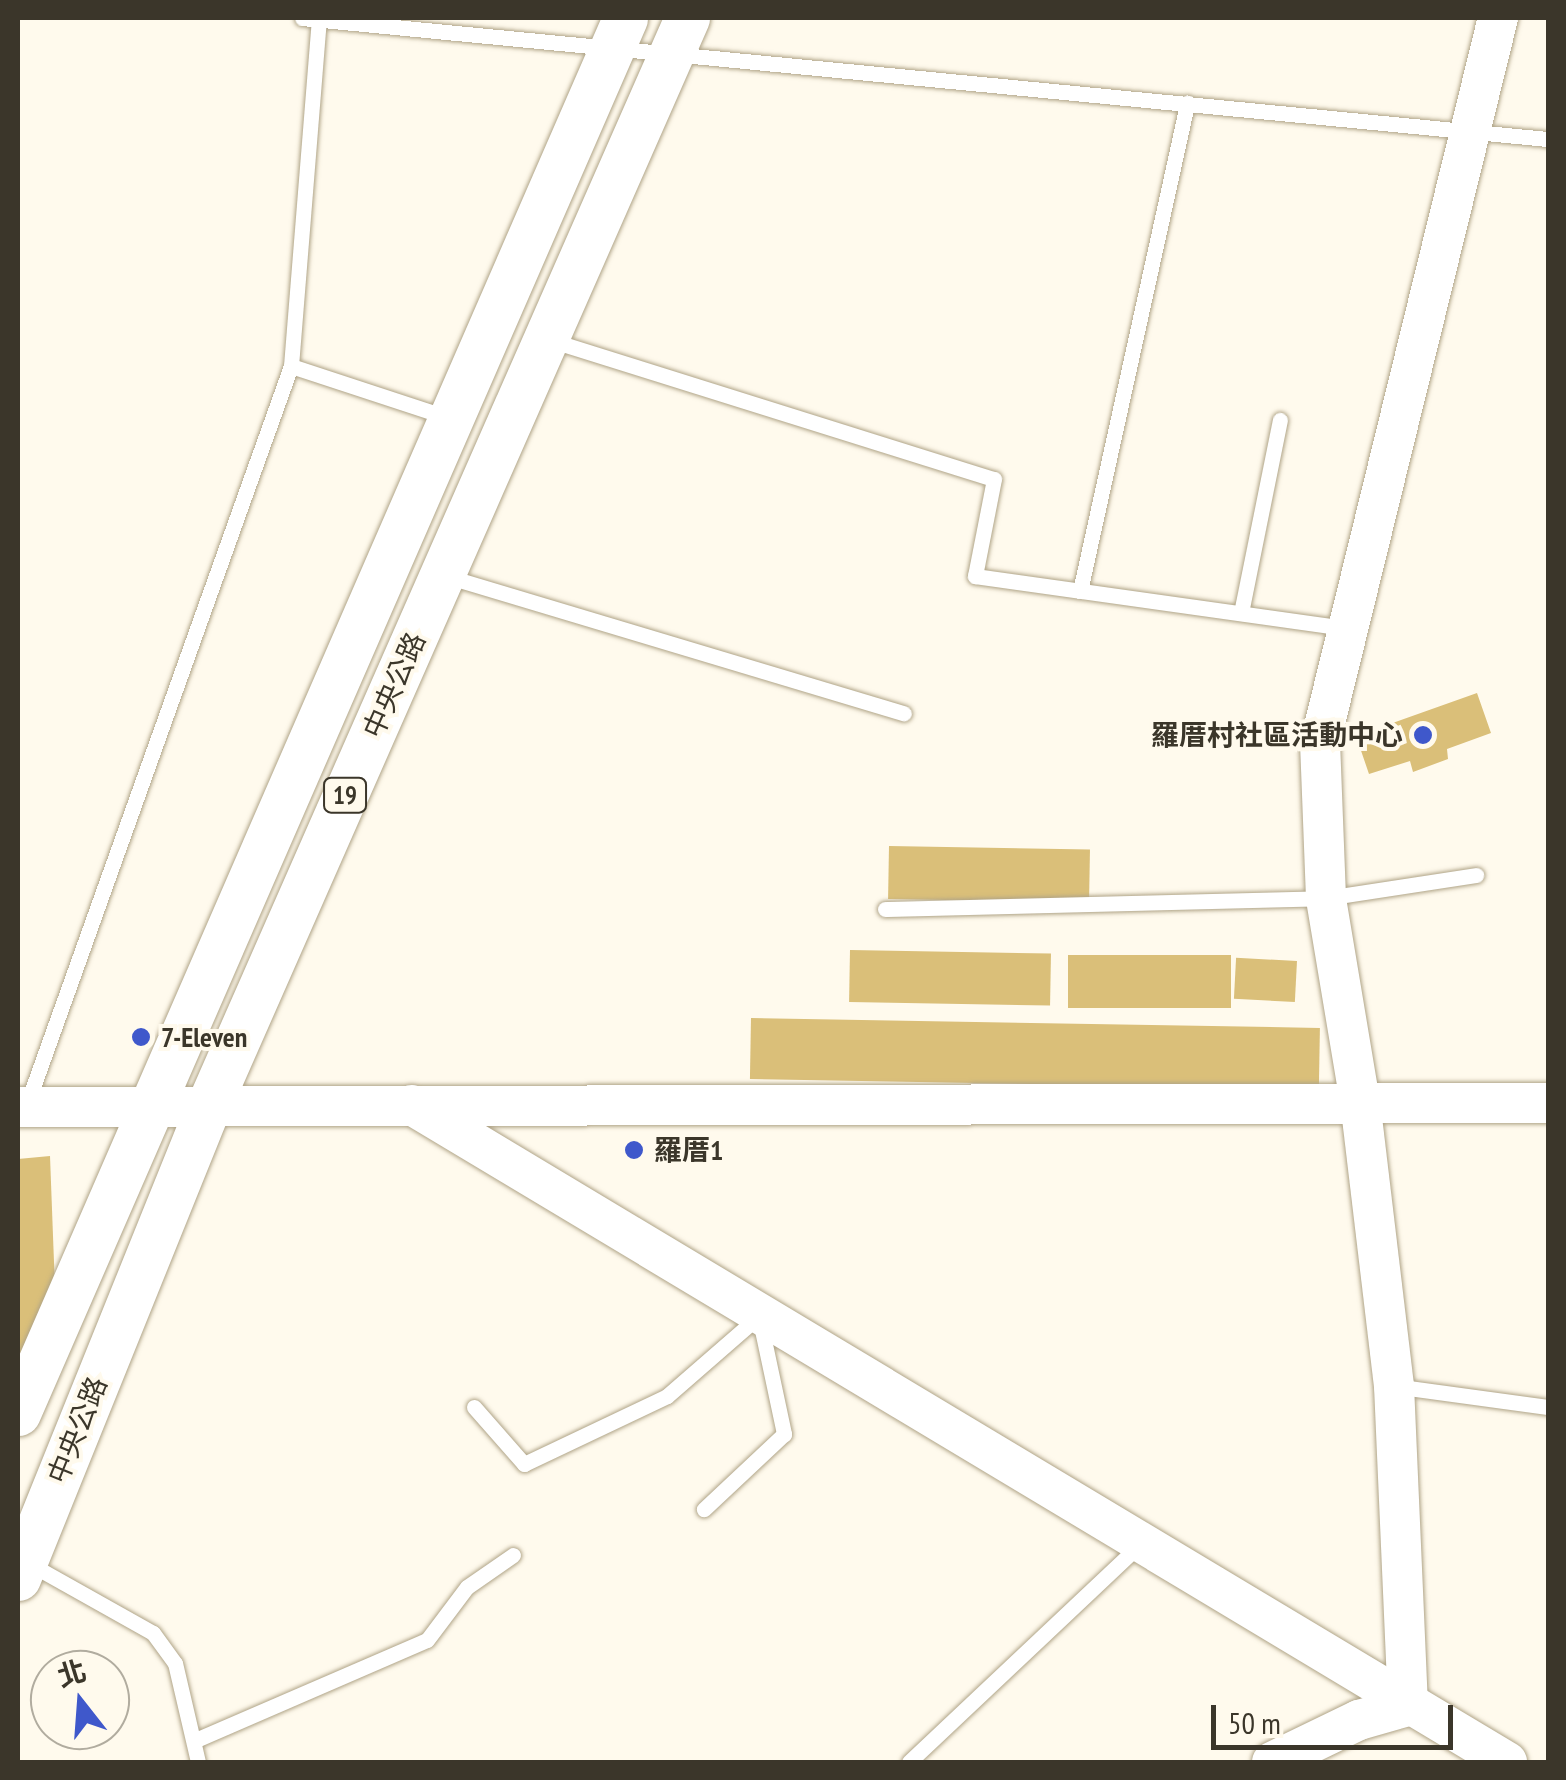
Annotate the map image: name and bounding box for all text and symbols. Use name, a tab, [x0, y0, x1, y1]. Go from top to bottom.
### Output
street label: 中央公路	[356, 627, 432, 743]
place label: 羅厝村社區活動中心	[1151, 718, 1403, 752]
marker: 羅厝村社區活動中心	[1412, 724, 1434, 746]
road number: 19	[322, 775, 368, 815]
place label: 7-Eleven	[161, 1020, 247, 1054]
marker: 7-Eleven	[130, 1026, 152, 1048]
place label: 羅厝1	[654, 1133, 723, 1167]
marker: 羅厝1	[623, 1139, 645, 1161]
street label: 中央公路	[40, 1372, 114, 1488]
north arrow	[30, 1650, 130, 1750]
text: 北	[53, 1651, 90, 1695]
scale bar	[1216, 1685, 1458, 1747]
text: 50 m	[1228, 1703, 1281, 1742]

